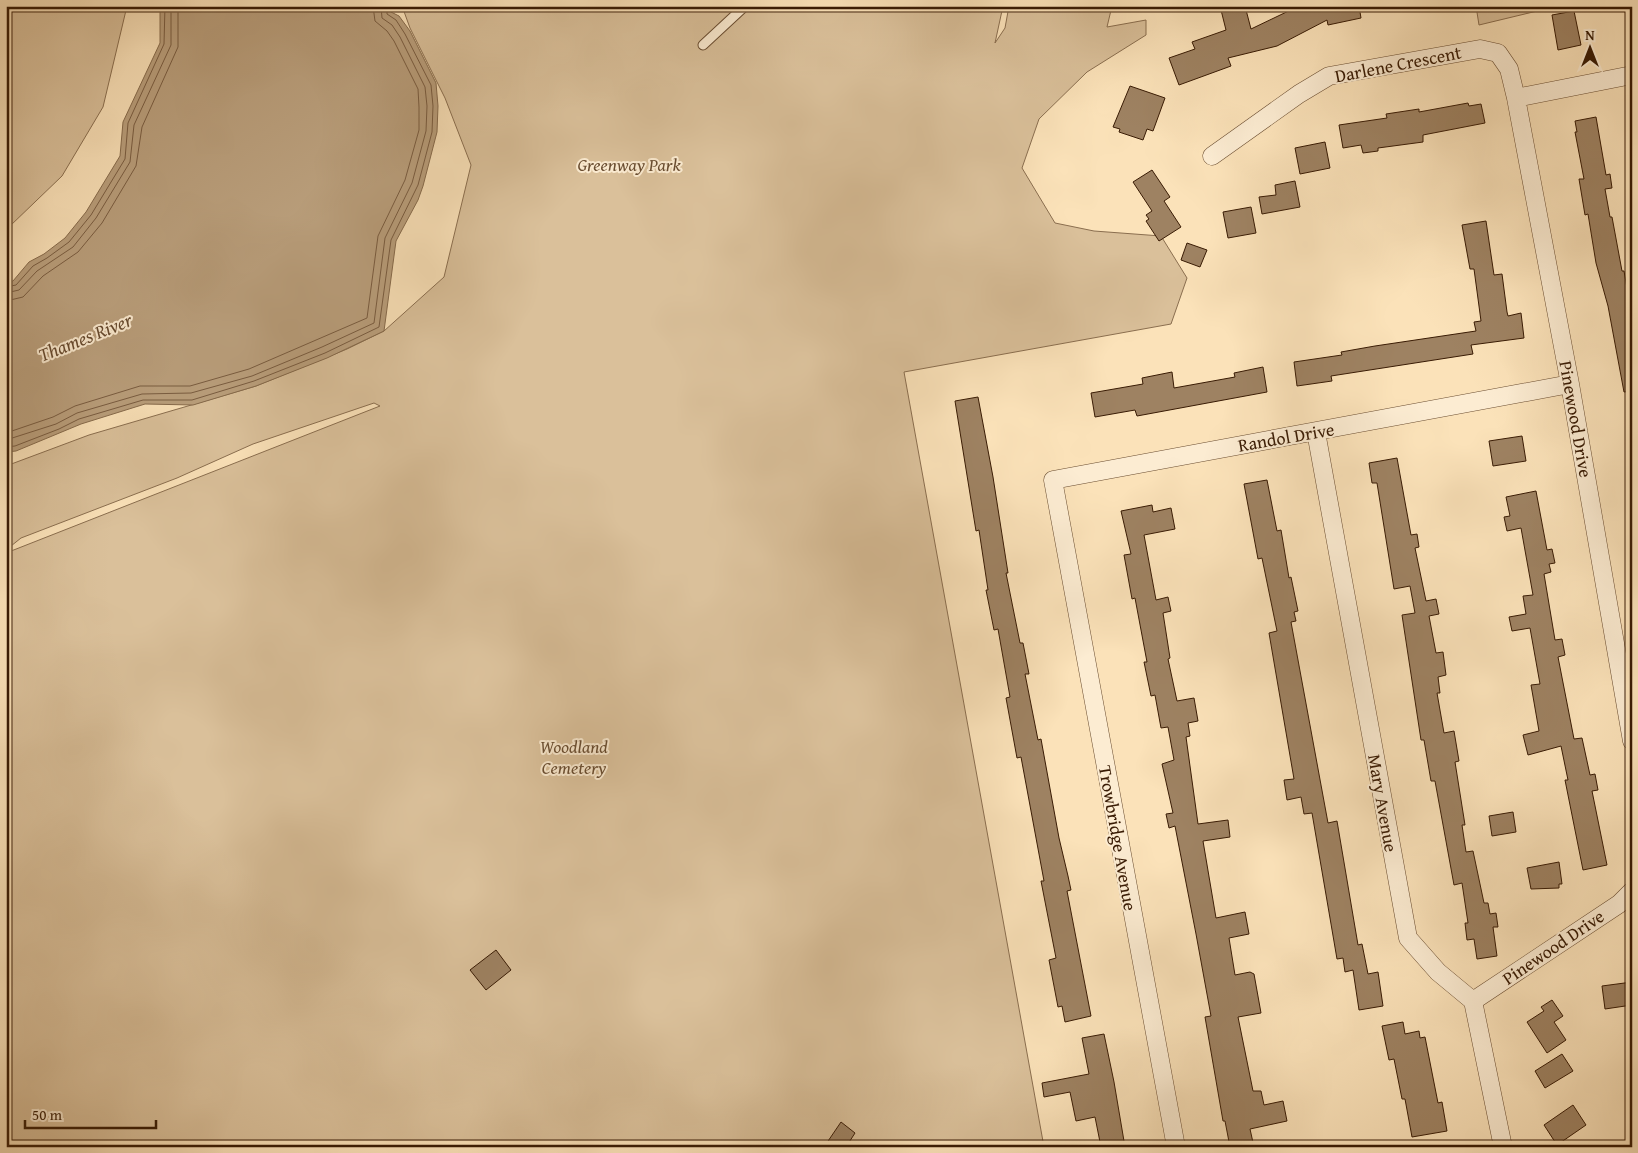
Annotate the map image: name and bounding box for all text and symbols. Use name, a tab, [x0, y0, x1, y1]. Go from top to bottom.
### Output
north arrow	[1566, 22, 1616, 72]
text: N	[1585, 25, 1595, 45]
street label: Darlene Crescent	[1332, 38, 1464, 89]
park label: Greenway Park	[577, 151, 681, 178]
water label: Thames River	[34, 305, 137, 369]
street label: Pinewood Drive	[1552, 358, 1600, 480]
street label: Randol Drive	[1236, 415, 1336, 459]
park label: Woodland Cemetery	[540, 733, 608, 781]
street label: Mary Avenue	[1361, 752, 1405, 854]
street label: Trowbridge Avenue	[1092, 763, 1144, 913]
street label: Pinewood Drive	[1496, 903, 1610, 991]
scale bar	[25, 1098, 156, 1130]
text: 50 m	[32, 1104, 63, 1125]

